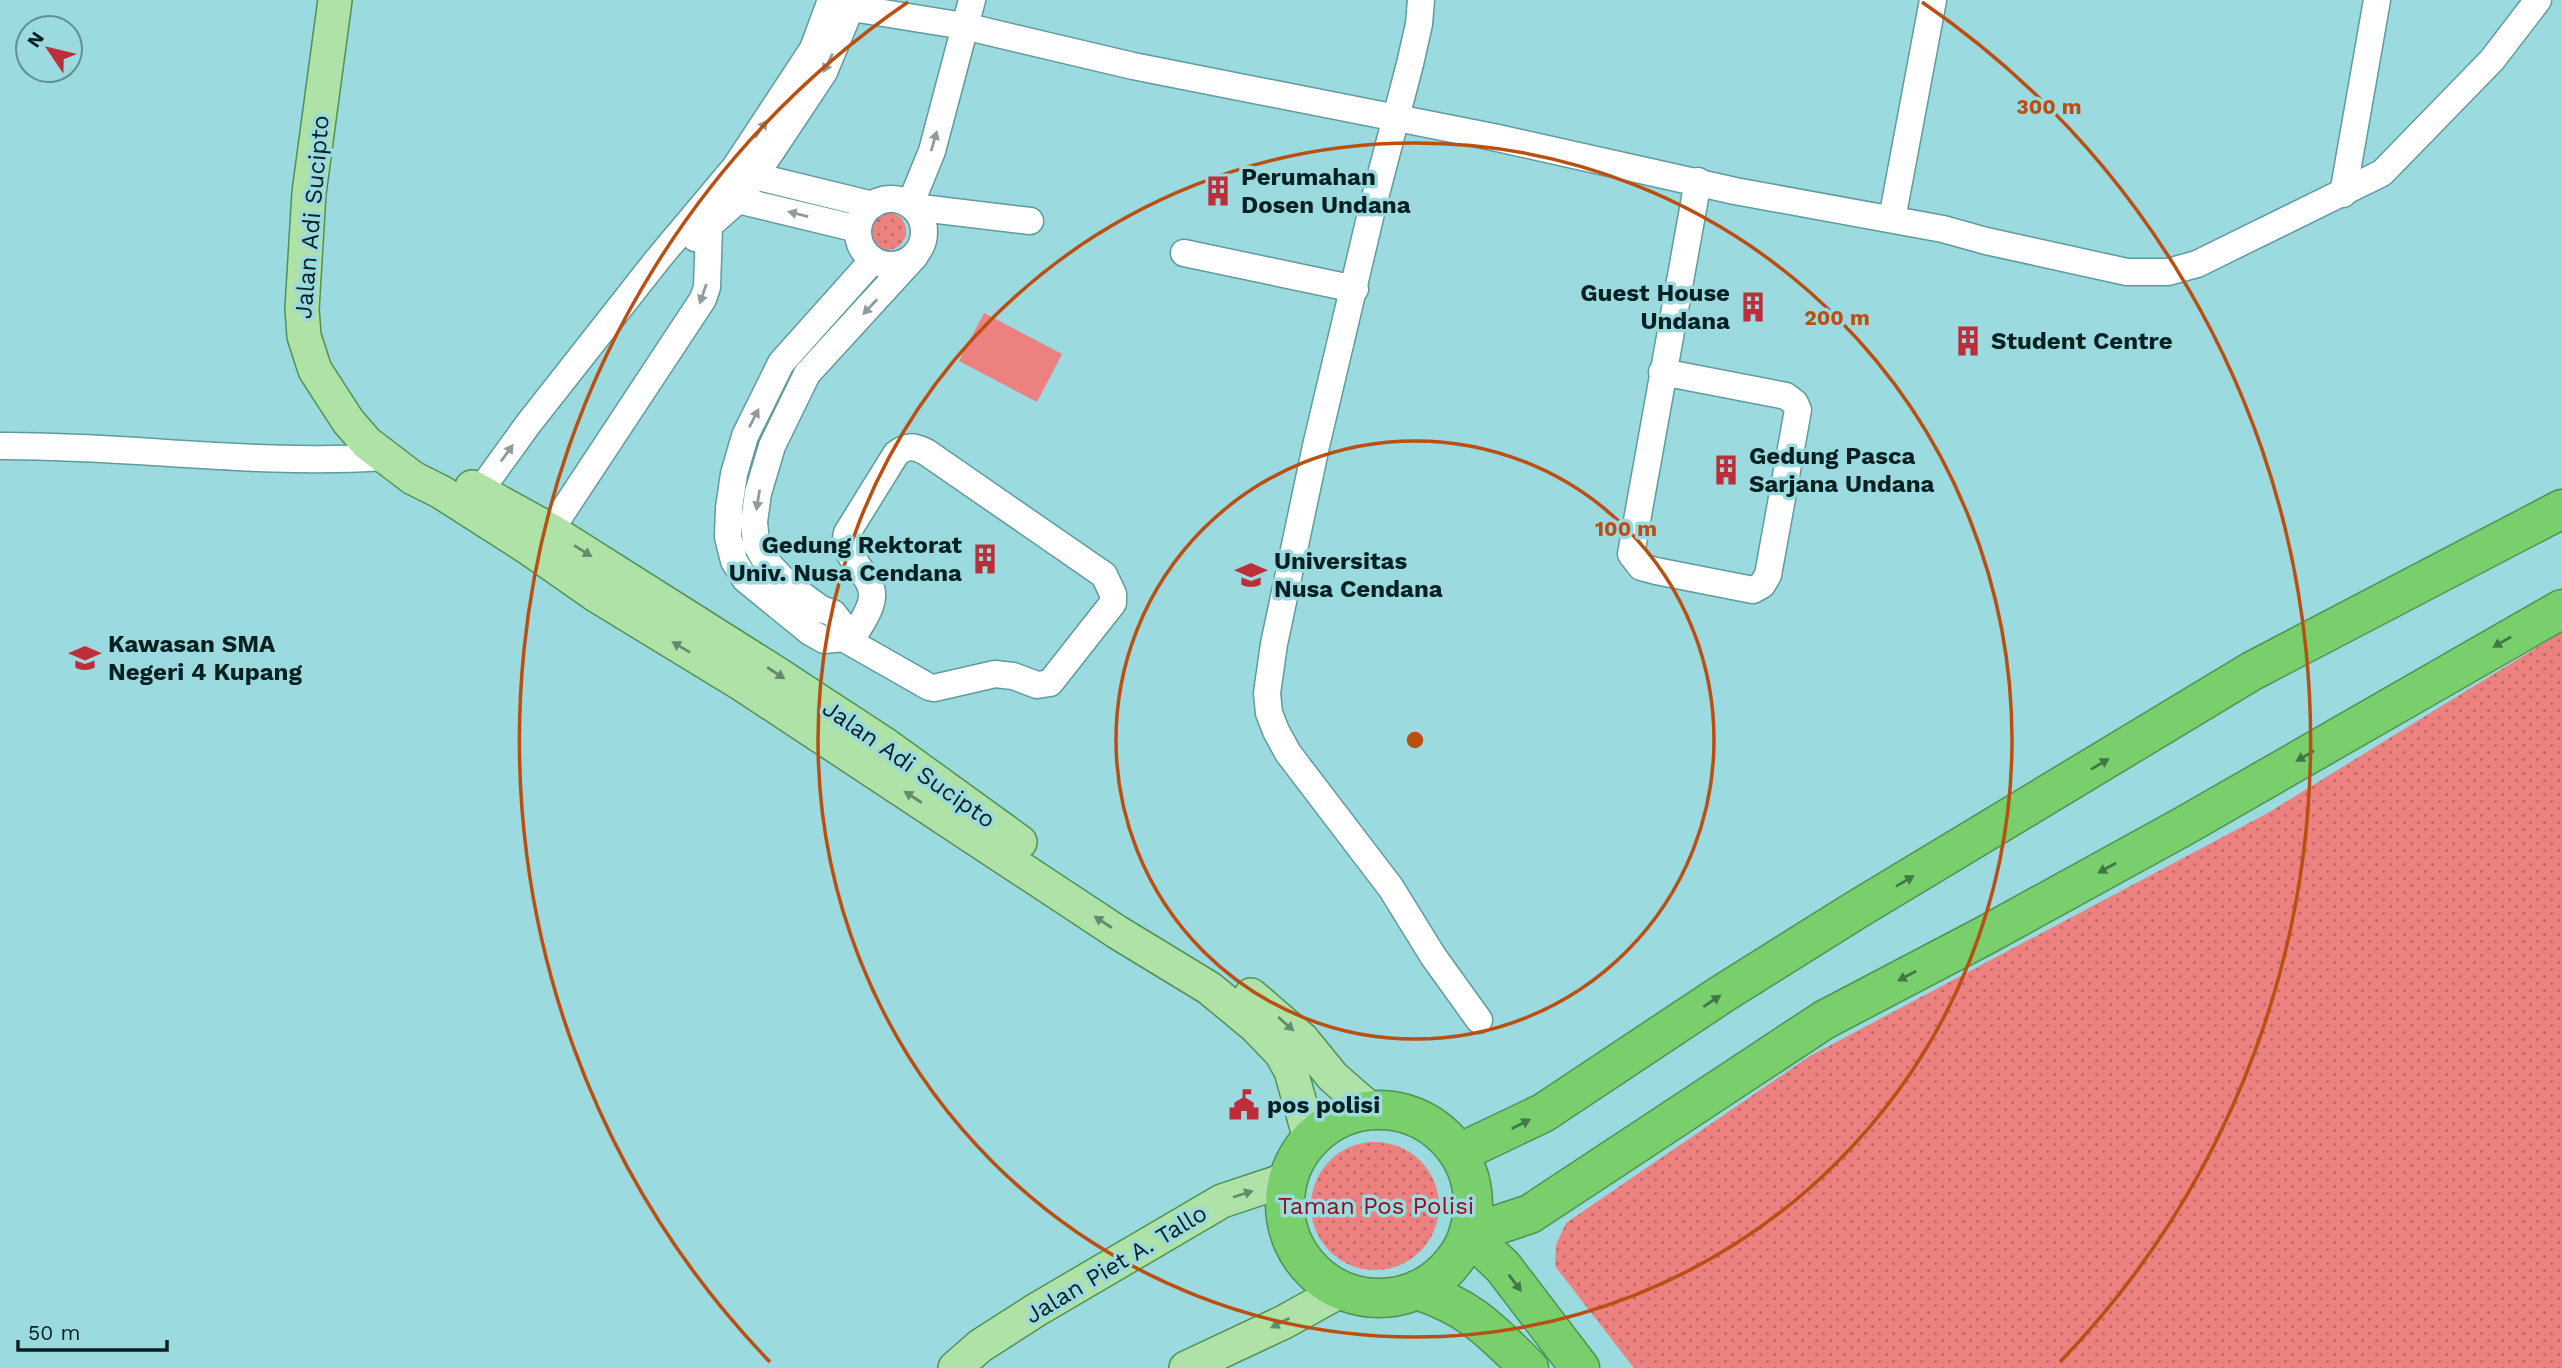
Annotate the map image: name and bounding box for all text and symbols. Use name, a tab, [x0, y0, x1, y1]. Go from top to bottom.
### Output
north arrow	[14, 14, 84, 84]
text: N	[22, 27, 49, 52]
one-way arrow	[823, 53, 834, 73]
text: 300 m	[2016, 94, 2082, 119]
street label: Jalan Adi Sucipto	[289, 114, 335, 320]
one-way arrow	[754, 120, 768, 138]
one-way arrow	[930, 131, 940, 152]
place label: Perumahan Dosen Undana	[1241, 163, 1411, 219]
building icon: Perumahan Dosen Undana	[1201, 174, 1235, 208]
one-way arrow	[787, 208, 809, 219]
place label: Guest House Undana	[1580, 279, 1730, 335]
one-way arrow	[697, 283, 708, 304]
building icon: Guest House Undana	[1736, 290, 1770, 324]
one-way arrow	[862, 298, 878, 315]
text: 200 m	[1804, 305, 1870, 330]
building icon: Student Centre	[1951, 324, 1985, 358]
place label: Student Centre	[1991, 327, 2173, 355]
one-way arrow	[748, 408, 759, 428]
place label: Gedung Pasca Sarjana Undana	[1749, 442, 1935, 498]
one-way arrow	[500, 444, 514, 462]
building icon: Gedung Pasca Sarjana Undana	[1709, 453, 1743, 487]
one-way arrow	[752, 489, 763, 511]
text: 100 m	[1595, 516, 1657, 541]
place label: Gedung Rektorat Univ. Nusa Cendana	[729, 531, 962, 587]
building icon: Gedung Rektorat Univ. Nusa Cendana	[968, 542, 1002, 576]
one-way arrow	[574, 544, 593, 557]
place label: Universitas Nusa Cendana	[1274, 547, 1443, 603]
school or university icon: Universitas Nusa Cendana	[1234, 558, 1268, 592]
place label: Kawasan SMA Negeri 4 Kupang	[108, 630, 302, 686]
one-way arrow	[2493, 636, 2512, 648]
school or university icon: Kawasan SMA Negeri 4 Kupang	[68, 641, 102, 675]
one-way arrow	[672, 641, 691, 654]
one-way arrow	[766, 666, 785, 679]
street label: Jalan Adi Sucipto	[817, 694, 1001, 834]
centre of rings	[1403, 728, 1427, 752]
one-way arrow	[2296, 749, 2315, 762]
one-way arrow	[2090, 758, 2110, 771]
one-way arrow	[904, 791, 923, 804]
one-way arrow	[2098, 862, 2117, 874]
one-way arrow	[1895, 875, 1914, 887]
one-way arrow	[1093, 916, 1113, 929]
one-way arrow	[1897, 970, 1917, 982]
one-way arrow	[1702, 995, 1721, 1008]
one-way arrow	[1277, 1016, 1295, 1032]
public building icon: pos polisi	[1227, 1088, 1261, 1122]
place label: pos polisi	[1267, 1091, 1380, 1119]
one-way arrow	[1511, 1119, 1531, 1130]
one-way arrow	[1233, 1188, 1254, 1199]
park label: Taman Pos Polisi	[1278, 1192, 1474, 1220]
street label: Jalan Piet A. Tallo	[1020, 1199, 1212, 1329]
one-way arrow	[1508, 1274, 1522, 1292]
scale bar	[18, 1308, 166, 1352]
one-way arrow	[1270, 1318, 1290, 1329]
text: 50 m	[28, 1320, 80, 1345]

